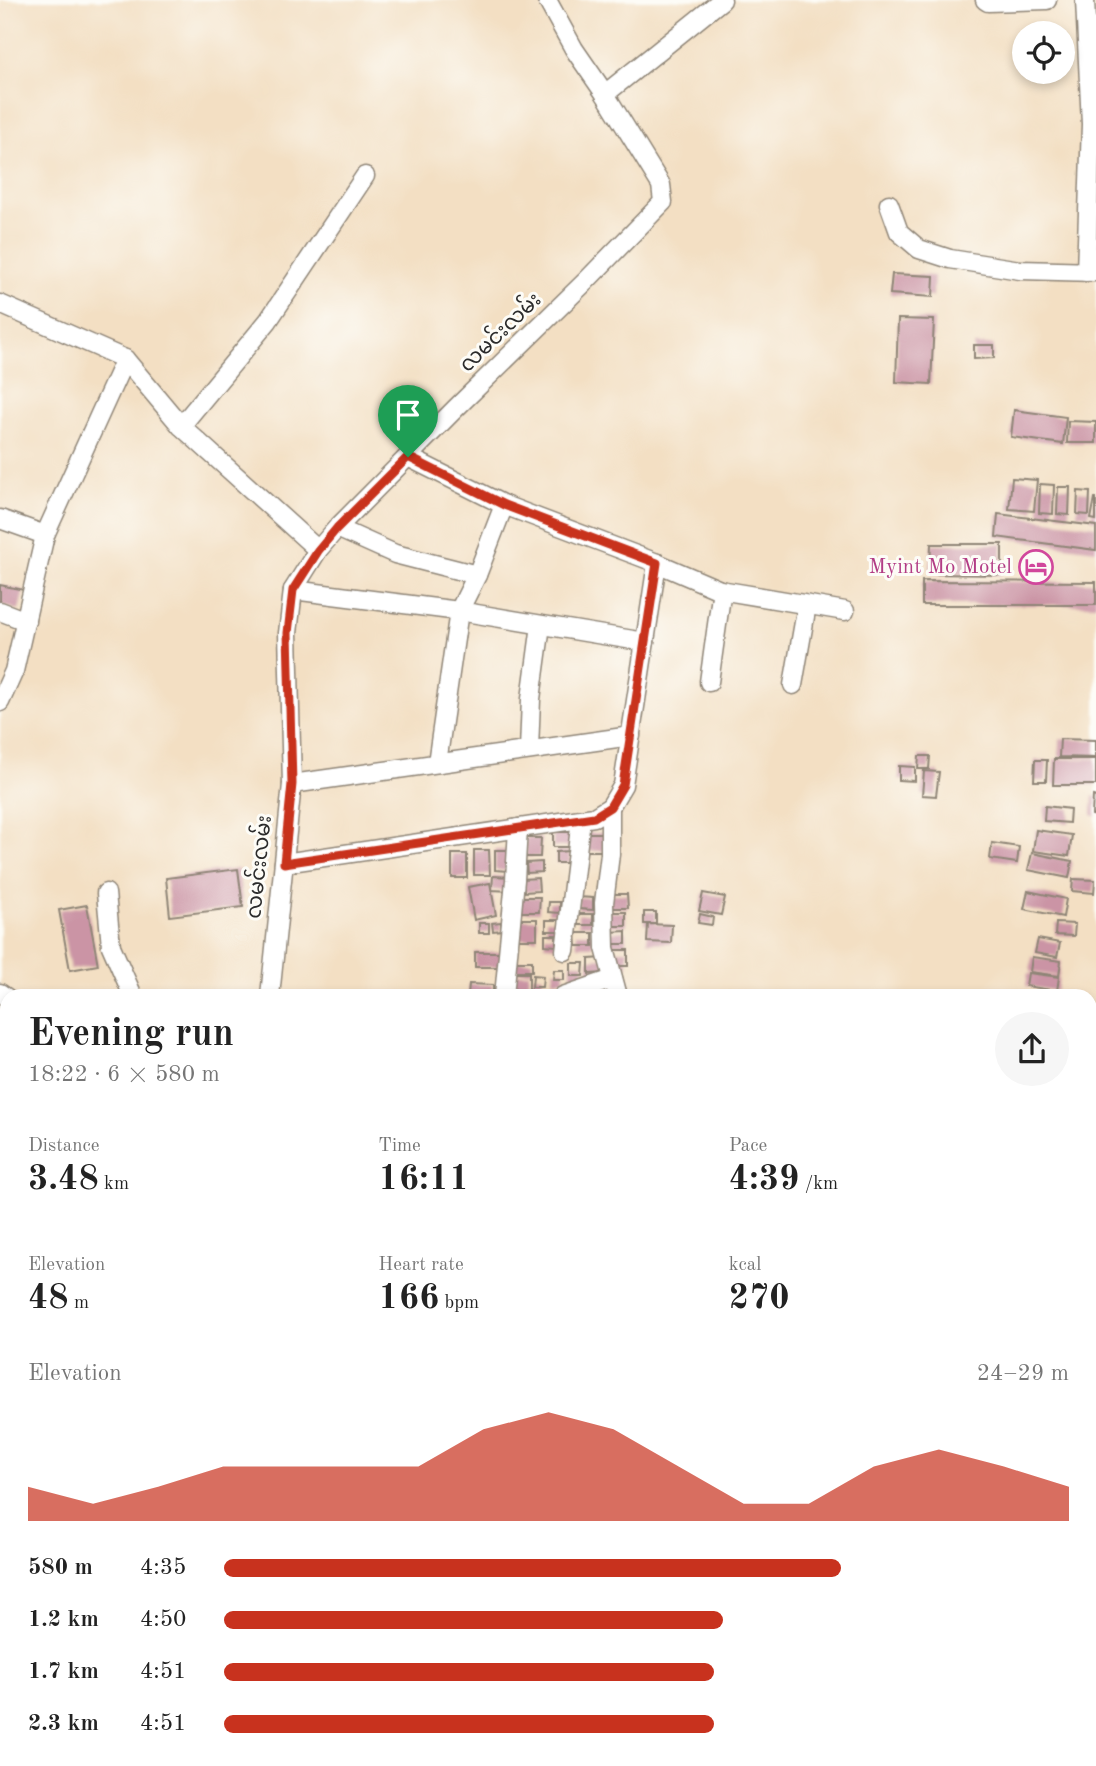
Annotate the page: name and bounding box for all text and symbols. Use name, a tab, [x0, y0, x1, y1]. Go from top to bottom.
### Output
map controls	[1012, 21, 1075, 84]
button: locate	[1012, 21, 1075, 84]
street label: လမင်းလမ်း	[451, 284, 546, 377]
pin	[378, 385, 438, 457]
icon: arrive	[389, 396, 427, 434]
hotel icon: Myint Mo Motel	[1017, 548, 1055, 586]
place label: Myint Mo Motel	[868, 557, 1012, 578]
street label: လမင်းလမ်း	[237, 814, 276, 920]
button: share	[995, 1012, 1069, 1086]
text: Evening run	[28, 1016, 234, 1054]
text: 18:22 · 6 × 580 m	[28, 1063, 220, 1086]
text: Distance	[28, 1137, 100, 1156]
text: Time	[378, 1137, 421, 1156]
text: Pace	[729, 1137, 767, 1156]
text: 3.48	[28, 1162, 99, 1197]
text: 16:11	[378, 1162, 469, 1197]
text: 4:39	[729, 1162, 799, 1197]
text: km	[99, 1175, 129, 1194]
text: /km	[799, 1175, 838, 1194]
text: Elevation	[28, 1256, 105, 1275]
text: Heart rate	[378, 1256, 464, 1275]
text: kcal	[729, 1256, 761, 1275]
text: 48	[28, 1281, 69, 1316]
text: 166	[378, 1281, 439, 1316]
text: 270	[729, 1281, 790, 1316]
text: m	[69, 1294, 89, 1313]
text: bpm	[439, 1294, 479, 1313]
text: Elevation	[28, 1362, 122, 1385]
text: 24–29 m	[977, 1362, 1069, 1385]
text: 580 m	[28, 1556, 93, 1579]
text: 4:35	[140, 1556, 186, 1579]
text: 1.2 km	[28, 1608, 99, 1631]
text: 4:50	[140, 1608, 186, 1631]
text: 1.7 km	[28, 1660, 99, 1683]
text: 4:51	[140, 1660, 186, 1683]
text: 2.3 km	[28, 1712, 99, 1735]
text: 4:51	[140, 1712, 186, 1735]

